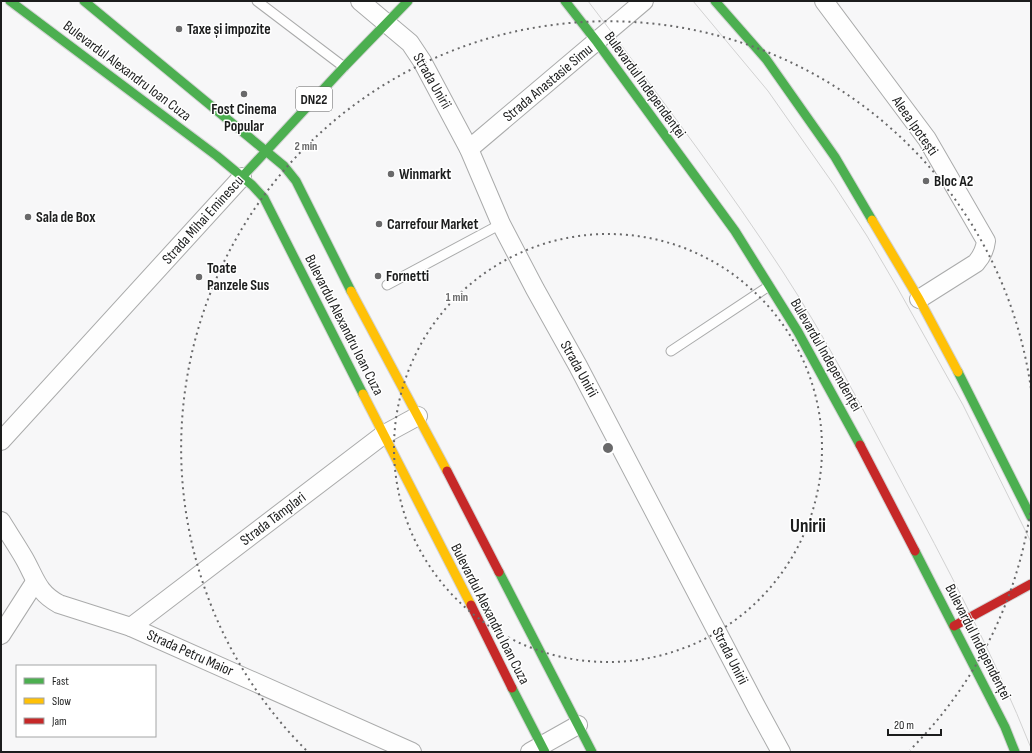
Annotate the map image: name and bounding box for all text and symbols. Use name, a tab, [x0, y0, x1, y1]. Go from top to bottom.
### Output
street label: Bulevardul Alexandru Ioan Cuza	[59, 17, 195, 125]
place label: Taxe și impozite	[187, 20, 271, 39]
marker: Taxe și impozite	[174, 24, 184, 34]
street label: Bulevardul Independenței	[600, 28, 690, 142]
street label: Strada Anastasie Simu	[499, 40, 597, 126]
street label: Strada Unirii	[408, 49, 456, 113]
road number: DN22	[296, 87, 332, 111]
marker: Fost Cinema Popular	[239, 89, 249, 99]
street label: Aleea Ipotești	[887, 92, 942, 160]
place label: Fost Cinema Popular	[211, 100, 277, 136]
text: 2 min	[295, 139, 317, 154]
place label: Winmarkt	[399, 165, 451, 184]
marker: Winmarkt	[386, 169, 396, 179]
street label: Strada Mihai Eminescu	[158, 172, 248, 268]
place label: Bloc A2	[934, 172, 973, 191]
marker: Bloc A2	[921, 176, 931, 186]
place label: Sala de Box	[36, 208, 96, 227]
marker: Sala de Box	[23, 212, 33, 222]
place label: Carrefour Market	[387, 215, 478, 234]
marker: Carrefour Market	[374, 219, 384, 229]
street label: Bulevardul Alexandru Ioan Cuza	[300, 251, 388, 399]
place label: Toate Panzele Sus	[207, 259, 269, 295]
place label: Fornetti	[386, 267, 429, 286]
marker: Fornetti	[373, 271, 383, 281]
marker: Toate Panzele Sus	[194, 272, 204, 282]
text: 1 min	[446, 290, 468, 305]
street label: Bulevardul Independenței	[786, 295, 866, 415]
street label: Strada Unirii	[556, 337, 602, 401]
centre of rings	[601, 441, 615, 455]
street label: Strada Tâmplari	[236, 488, 310, 550]
district label: Unirii	[790, 515, 826, 538]
street label: Bulevardul Alexandru Ioan Cuza	[446, 540, 534, 688]
street label: Bulevardul Independenței	[941, 581, 1015, 703]
street label: Strada Unirii	[708, 624, 753, 688]
street label: Strada Petru Maior	[144, 625, 237, 681]
legend	[16, 665, 156, 737]
text: Fast	[52, 674, 69, 689]
text: Slow	[52, 694, 71, 709]
scale bar	[888, 711, 941, 737]
text: Jam	[51, 714, 67, 729]
text: 20 m	[894, 718, 914, 733]

